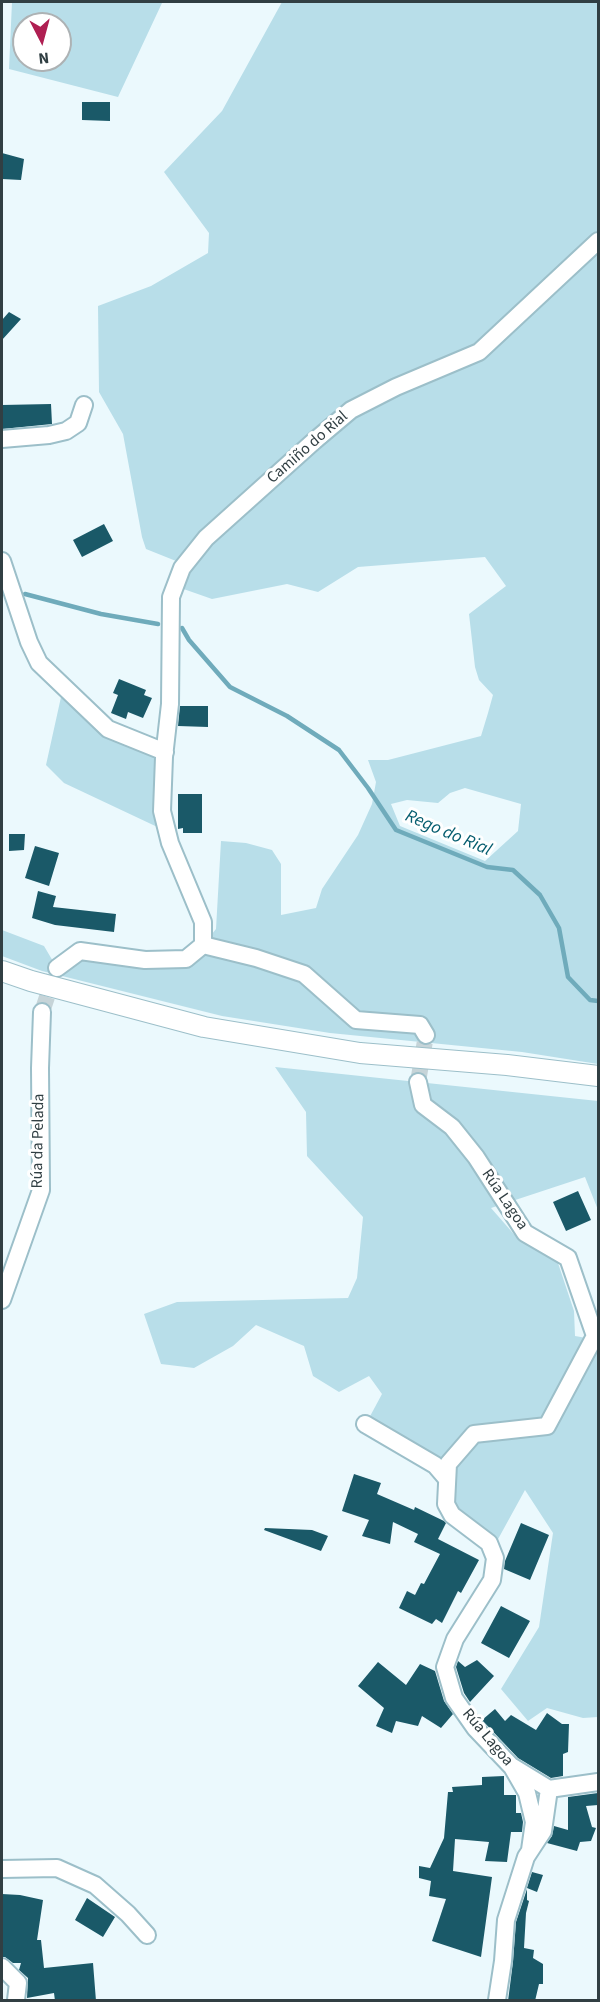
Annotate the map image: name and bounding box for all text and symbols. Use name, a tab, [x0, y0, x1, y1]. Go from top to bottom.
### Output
north arrow	[12, 12, 72, 72]
text: N	[37, 46, 50, 69]
street label: Camiño do Rial	[264, 408, 352, 488]
water label: Rego do Rial	[402, 806, 494, 862]
street label: Rúa da Pelada	[29, 1093, 49, 1189]
street label: Rúa Lagoa	[477, 1166, 531, 1234]
street label: Rúa Lagoa	[457, 1705, 517, 1771]

